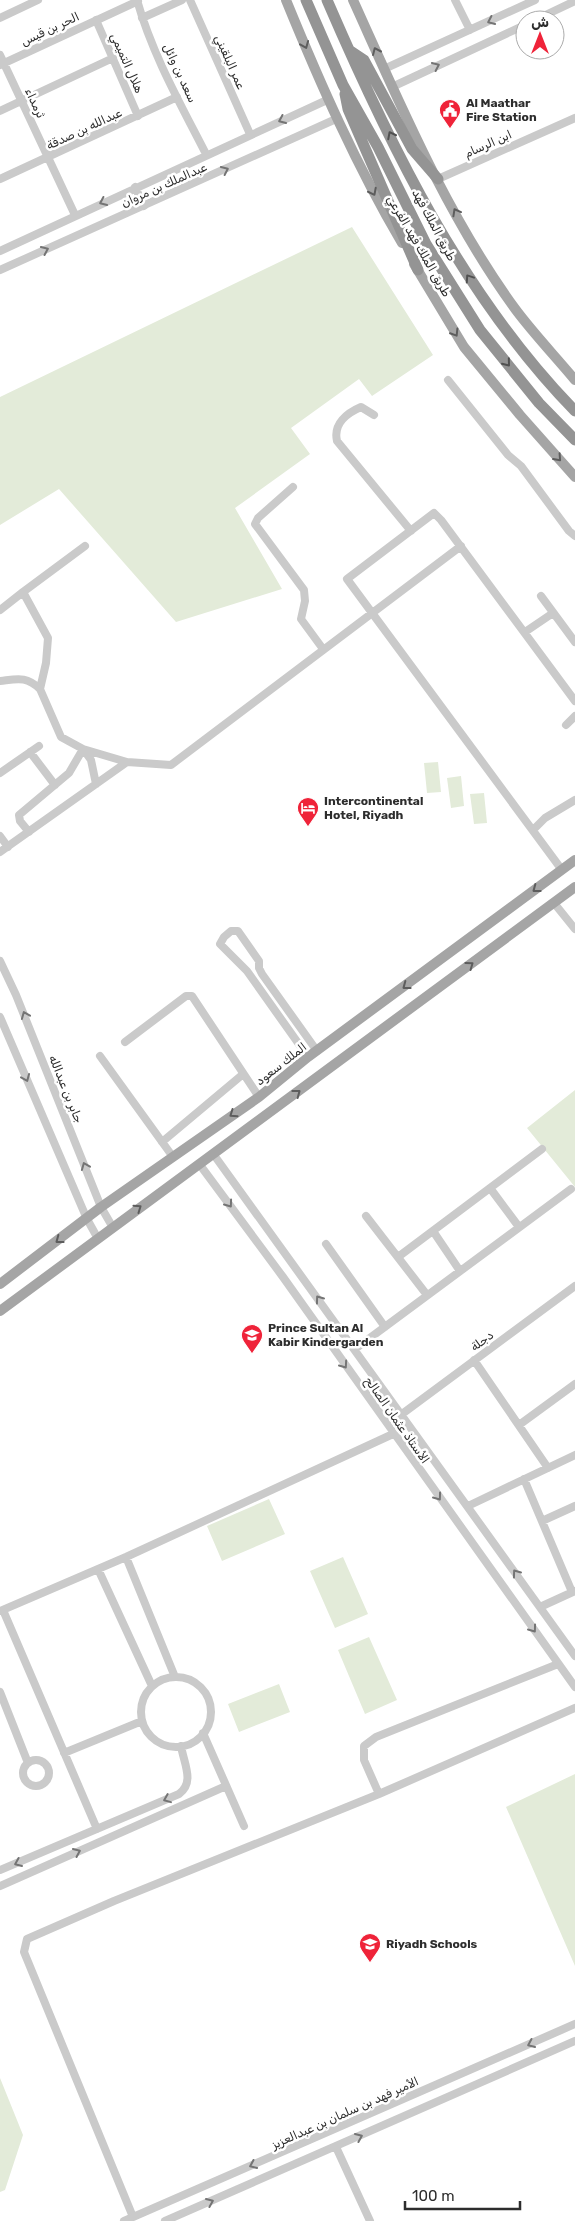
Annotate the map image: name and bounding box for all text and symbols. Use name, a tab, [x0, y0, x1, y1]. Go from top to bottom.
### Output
street label: الحر بن قيس	[19, 9, 82, 50]
north arrow	[515, 10, 565, 60]
one-way arrow	[487, 14, 496, 25]
text: ش	[531, 14, 549, 31]
street label: هلال التميمي	[106, 31, 146, 96]
street label: عمر البلقيني	[210, 33, 248, 93]
one-way arrow	[298, 40, 309, 49]
street label: سعد بن وائل	[159, 41, 200, 105]
one-way arrow	[371, 47, 382, 56]
one-way arrow	[431, 62, 440, 72]
street label: ثرمداء	[21, 86, 48, 121]
place label: Al Maathar Fire Station	[466, 96, 537, 124]
public building icon: Al Maathar Fire Station	[438, 98, 462, 129]
street label: عبدالله بن صدقة	[44, 105, 124, 153]
one-way arrow	[278, 113, 287, 124]
street label: ابن الرسام	[462, 127, 515, 162]
one-way arrow	[387, 131, 397, 140]
street label: عبدالملك بن مروان	[119, 160, 210, 211]
one-way arrow	[220, 165, 229, 176]
one-way arrow	[367, 187, 377, 196]
street label: طريق الملك فهد	[408, 187, 459, 264]
street label: طريق الملك فهد الفرعي	[382, 193, 454, 300]
one-way arrow	[99, 196, 108, 206]
one-way arrow	[452, 208, 462, 217]
one-way arrow	[40, 246, 49, 257]
one-way arrow	[466, 274, 475, 283]
one-way arrow	[449, 327, 459, 336]
one-way arrow	[501, 357, 509, 366]
one-way arrow	[553, 452, 562, 461]
place label: Intercontinental Hotel, Riyadh	[324, 794, 423, 822]
hotel icon: Intercontinental Hotel, Riyadh	[296, 796, 320, 827]
one-way arrow	[532, 883, 542, 892]
one-way arrow	[464, 962, 474, 971]
one-way arrow	[402, 979, 411, 989]
one-way arrow	[20, 1011, 31, 1020]
street label: الملك سعود	[253, 1040, 310, 1089]
street label: جابر بن عبدالله	[45, 1053, 86, 1125]
one-way arrow	[20, 1073, 31, 1082]
one-way arrow	[291, 1090, 300, 1098]
one-way arrow	[230, 1108, 239, 1117]
one-way arrow	[81, 1162, 91, 1171]
one-way arrow	[224, 1198, 232, 1207]
one-way arrow	[132, 1205, 141, 1215]
one-way arrow	[55, 1234, 65, 1243]
one-way arrow	[316, 1295, 325, 1305]
place label: Prince Sultan Al Kabir Kindergarden	[268, 1321, 384, 1349]
school or university icon: Prince Sultan Al Kabir Kindergarden	[240, 1323, 264, 1354]
street label: دجلة	[468, 1328, 497, 1354]
one-way arrow	[338, 1359, 347, 1369]
street label: الأستاذ عثمان الصالح	[360, 1374, 432, 1467]
one-way arrow	[433, 1491, 441, 1500]
one-way arrow	[513, 1569, 522, 1579]
one-way arrow	[527, 1623, 536, 1633]
one-way arrow	[163, 1793, 172, 1804]
one-way arrow	[72, 1848, 81, 1859]
one-way arrow	[14, 1856, 23, 1867]
school or university icon: Riyadh Schools	[358, 1932, 382, 1963]
place label: Riyadh Schools	[386, 1937, 478, 1951]
one-way arrow	[527, 2038, 536, 2048]
street label: الأمير فهد بن سلمان بن عبدالعزيز	[268, 2074, 421, 2153]
one-way arrow	[354, 2132, 363, 2143]
one-way arrow	[249, 2159, 258, 2170]
scale bar	[405, 2178, 520, 2210]
text: 100 m	[412, 2187, 454, 2205]
one-way arrow	[205, 2197, 214, 2208]

